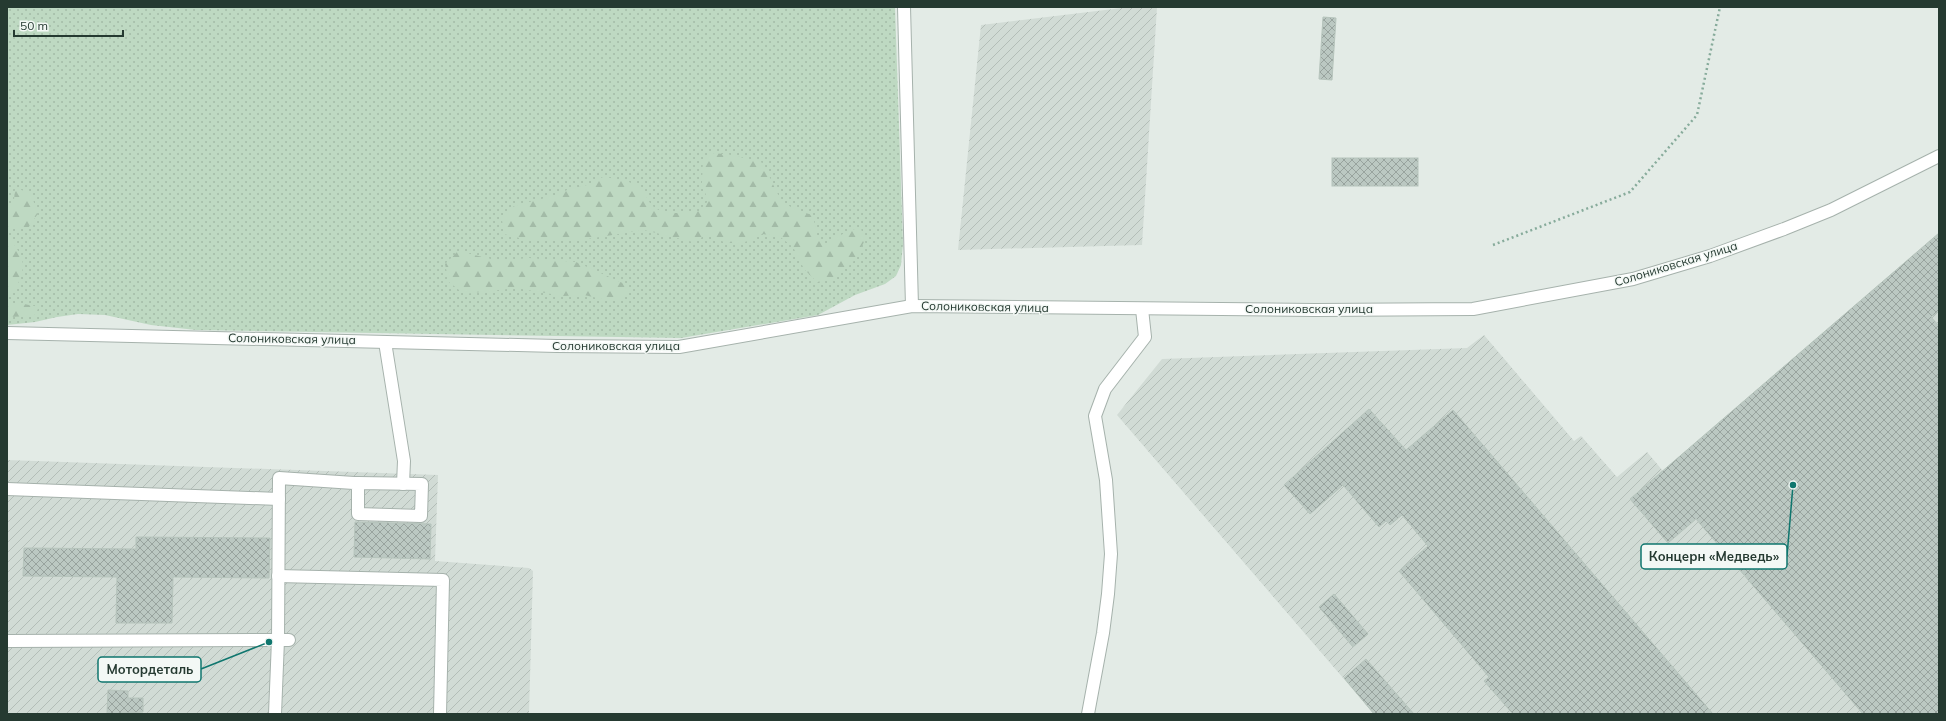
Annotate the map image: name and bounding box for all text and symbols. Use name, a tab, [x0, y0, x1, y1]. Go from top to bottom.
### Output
scale bar	[14, 12, 123, 38]
text: 50 m	[20, 18, 48, 33]
street label: Солониковская улица	[1612, 238, 1739, 289]
street label: Солониковская улица	[921, 298, 1049, 315]
street label: Солониковская улица	[1245, 301, 1373, 316]
street label: Солониковская улица	[228, 330, 356, 347]
street label: Солониковская улица	[552, 338, 680, 353]
callout: Концерн «Медведь»	[1641, 544, 1787, 569]
text: Концерн «Медведь»	[1649, 548, 1780, 564]
callout: Мотордеталь	[98, 657, 201, 682]
text: Мотордеталь	[107, 661, 193, 677]

